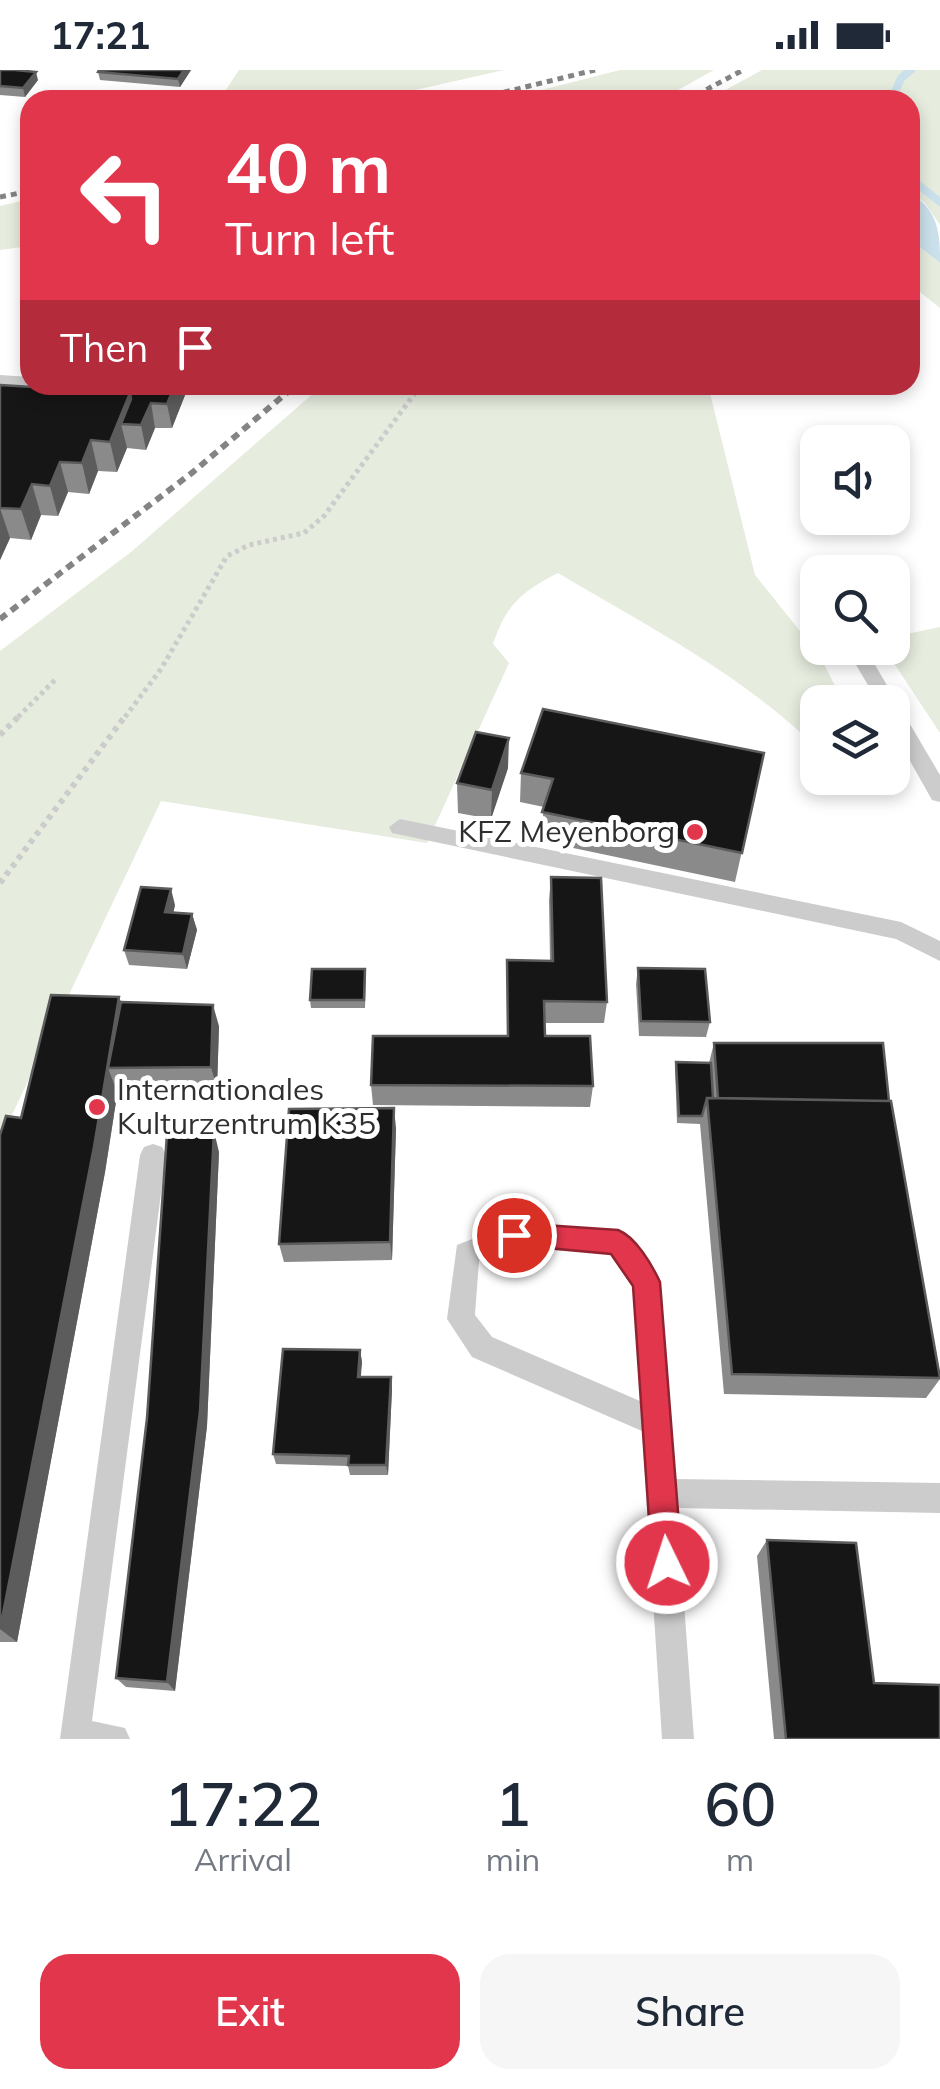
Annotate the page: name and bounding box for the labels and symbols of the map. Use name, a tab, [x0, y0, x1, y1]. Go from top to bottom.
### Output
place label: KFZ Meyenborg	[458, 812, 675, 850]
marker: KFZ Meyenborg	[684, 821, 706, 843]
place label: Internationales Kulturzentrum K35	[117, 1070, 376, 1142]
marker: Internationales Kulturzentrum K35	[86, 1096, 108, 1118]
pin	[472, 1193, 557, 1278]
position arrow	[615, 1511, 719, 1615]

